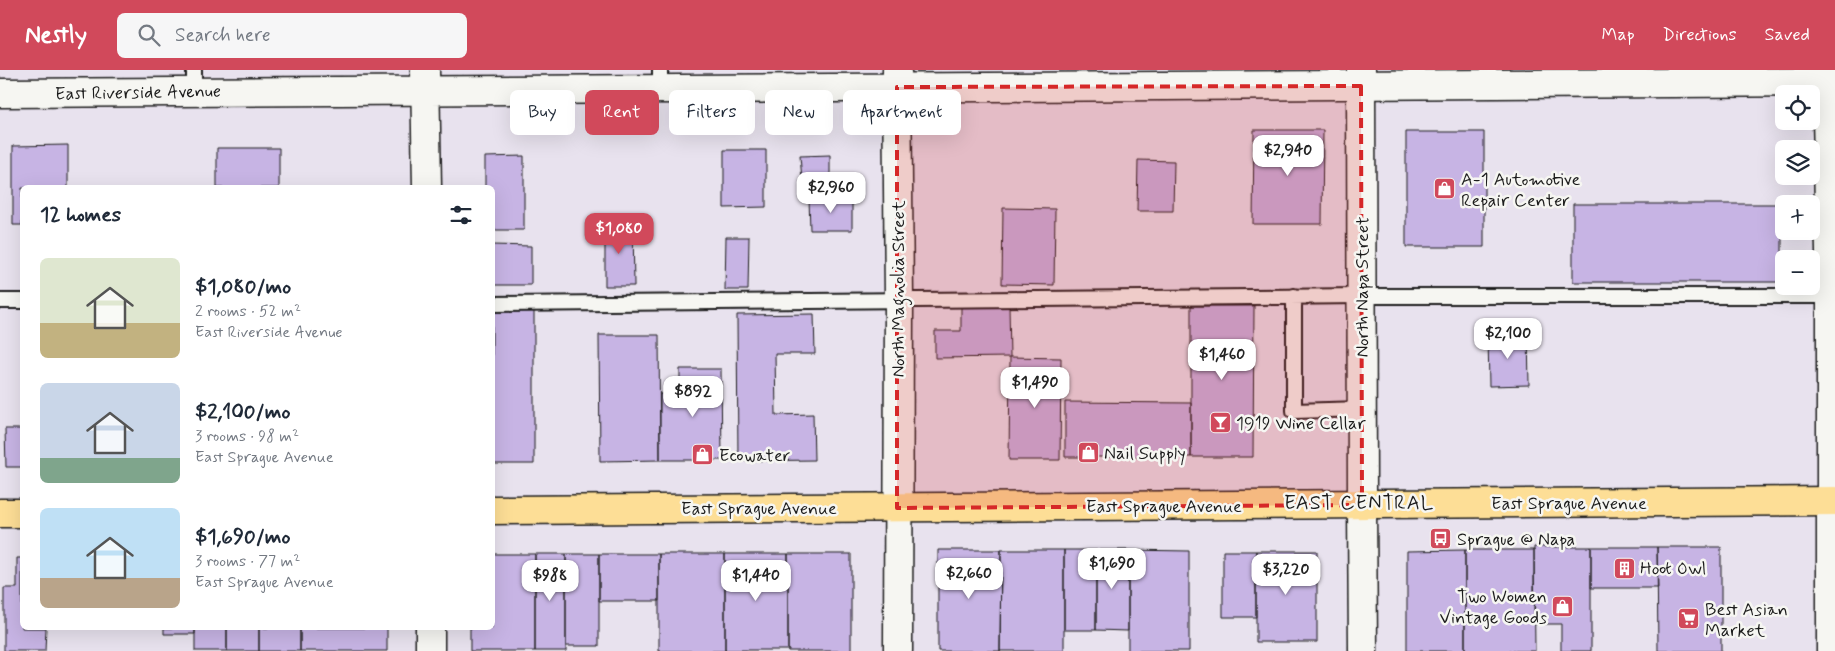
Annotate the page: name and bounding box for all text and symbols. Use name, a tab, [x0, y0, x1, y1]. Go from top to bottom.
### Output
search box	[117, 13, 467, 58]
text: Nestly	[25, 20, 87, 51]
icon: search	[135, 21, 163, 49]
text: Search here	[175, 23, 271, 48]
text: Map	[1602, 23, 1635, 47]
text: Directions	[1663, 23, 1737, 47]
text: Saved	[1765, 23, 1810, 47]
street label: East Riverside Avenue	[55, 80, 221, 106]
map controls	[1775, 85, 1820, 295]
button: locate	[1775, 85, 1820, 130]
chip: Buy	[510, 90, 575, 135]
chip: Rent	[585, 90, 659, 135]
chip: Filters	[669, 90, 755, 135]
chip: New	[765, 90, 833, 135]
chip: Apartment	[843, 90, 961, 135]
pin: $2,940	[1247, 134, 1329, 177]
text: $2,940	[1264, 140, 1312, 161]
button: layers	[1775, 140, 1820, 185]
place label: A-1 Automotive Repair Center	[1461, 168, 1581, 213]
pin: $2,960	[790, 172, 872, 214]
text: $2,960	[808, 177, 854, 198]
shop icon: A-1 Automotive Repair Center	[1433, 177, 1457, 201]
button: +	[1775, 195, 1820, 240]
street label: North Magnolia Street	[887, 200, 913, 378]
text: 12 homes	[40, 201, 121, 229]
icon: filters	[447, 201, 475, 229]
pin: $1,080	[578, 212, 660, 255]
street label: North Napa Street	[1351, 216, 1375, 358]
text: $1,080	[596, 218, 642, 239]
button: −	[1775, 250, 1820, 295]
text: $1,080/mo	[195, 273, 291, 301]
icon: home	[80, 278, 140, 338]
text: 2 rooms · 52 m²	[195, 301, 301, 322]
pin: $2,100	[1467, 318, 1549, 360]
text: East Riverside Avenue	[195, 322, 343, 343]
text: $2,100	[1485, 323, 1531, 344]
pin: $1,460	[1181, 338, 1263, 381]
text: $1,460	[1199, 344, 1245, 365]
pin: $1,490	[994, 366, 1076, 409]
text: $1,490	[1011, 372, 1059, 393]
pin: $892	[663, 376, 723, 418]
text: $892	[674, 381, 712, 402]
text: $2,100/mo	[195, 398, 290, 426]
icon: home	[80, 403, 140, 463]
bar icon: 1919 Wine Cellar	[1208, 411, 1232, 435]
place label: 1919 Wine Cellar	[1236, 412, 1366, 436]
text: 3 rooms · 98 m²	[195, 426, 299, 447]
shop icon: Nail Supply	[1076, 441, 1100, 465]
place label: Nail Supply	[1104, 442, 1186, 466]
shop icon: Ecowater	[691, 443, 715, 467]
place label: Ecowater	[719, 444, 791, 468]
text: East Sprague Avenue	[195, 447, 334, 468]
district label: EAST CENTRAL	[1284, 490, 1434, 517]
street label: East Sprague Avenue	[1491, 492, 1647, 516]
street label: East Sprague Avenue	[1086, 495, 1242, 519]
street label: East Sprague Avenue	[681, 497, 837, 521]
text: $1,690/mo	[195, 523, 291, 551]
bus stop icon: Sprague @ Napa	[1429, 527, 1453, 551]
icon: home	[80, 528, 140, 588]
place label: Sprague @ Napa	[1457, 528, 1575, 552]
pin: $1,690	[1071, 548, 1153, 590]
text: 3 rooms · 77 m²	[195, 551, 300, 572]
text: $1,690	[1089, 553, 1135, 574]
pin: $3,220	[1245, 554, 1327, 596]
building icon: Hoot Owl	[1612, 556, 1636, 580]
place label: Hoot Owl	[1640, 557, 1706, 581]
pin: $2,660	[928, 558, 1010, 600]
text: $3,220	[1262, 559, 1310, 580]
pin: $988	[520, 560, 580, 602]
pin: $1,440	[715, 560, 797, 602]
text: $2,660	[946, 563, 992, 584]
text: $988	[533, 565, 567, 586]
text: $1,440	[732, 565, 780, 586]
text: East Sprague Avenue	[195, 572, 334, 593]
place label: Two Women Vintage Goods	[1439, 585, 1547, 630]
shop icon: Two Women Vintage Goods	[1551, 594, 1575, 618]
place label: Best Asian Market	[1705, 598, 1788, 643]
supermarket icon: Best Asian Market	[1677, 607, 1701, 631]

